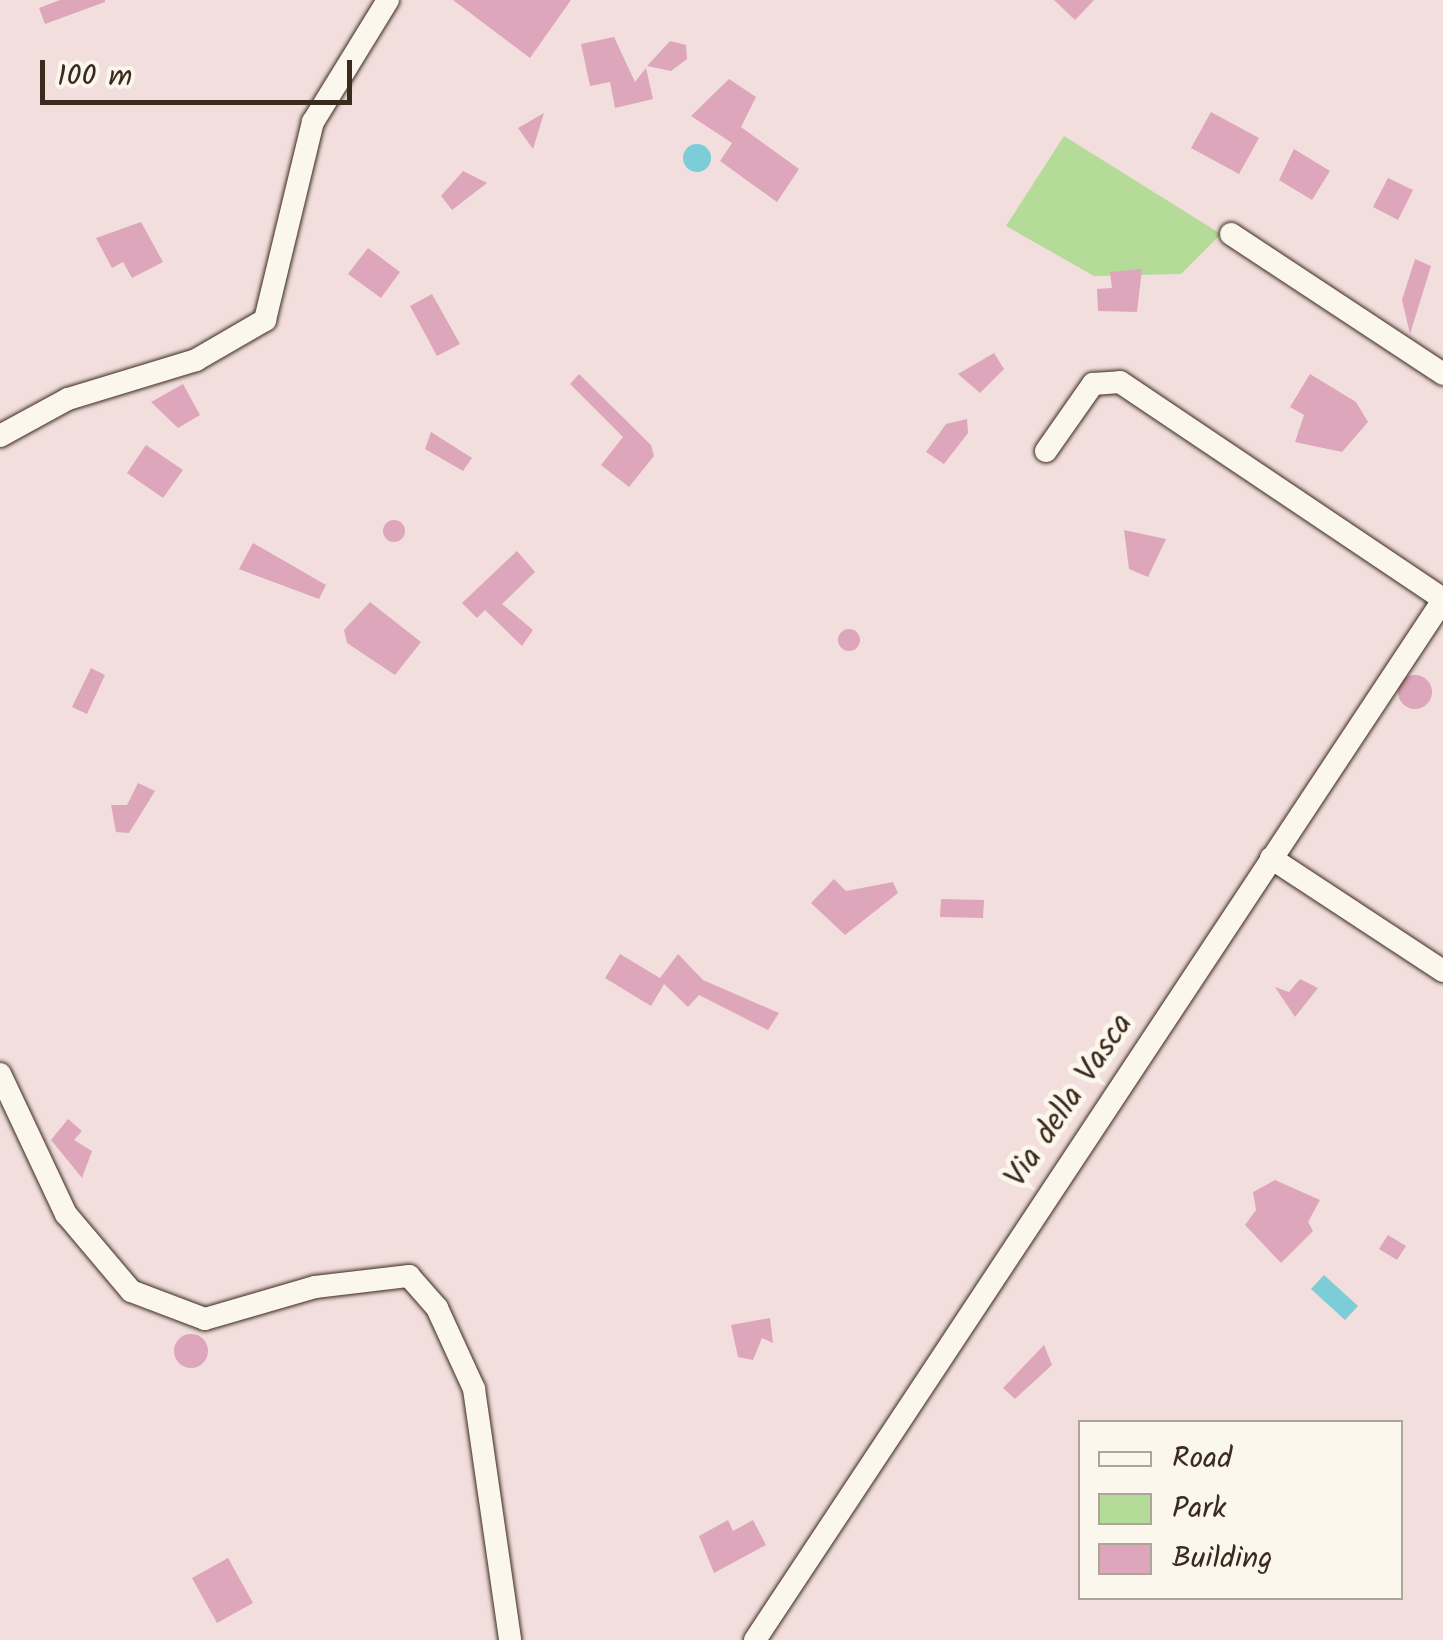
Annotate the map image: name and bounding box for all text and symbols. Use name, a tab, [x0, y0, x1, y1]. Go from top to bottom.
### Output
scale bar	[45, 40, 358, 102]
text: 100 m	[57, 53, 132, 101]
street label: Via della Vasca	[998, 1007, 1142, 1195]
legend	[1078, 1420, 1403, 1600]
text: Road	[1172, 1435, 1232, 1483]
text: Park	[1172, 1485, 1226, 1533]
text: Building	[1172, 1535, 1272, 1583]

